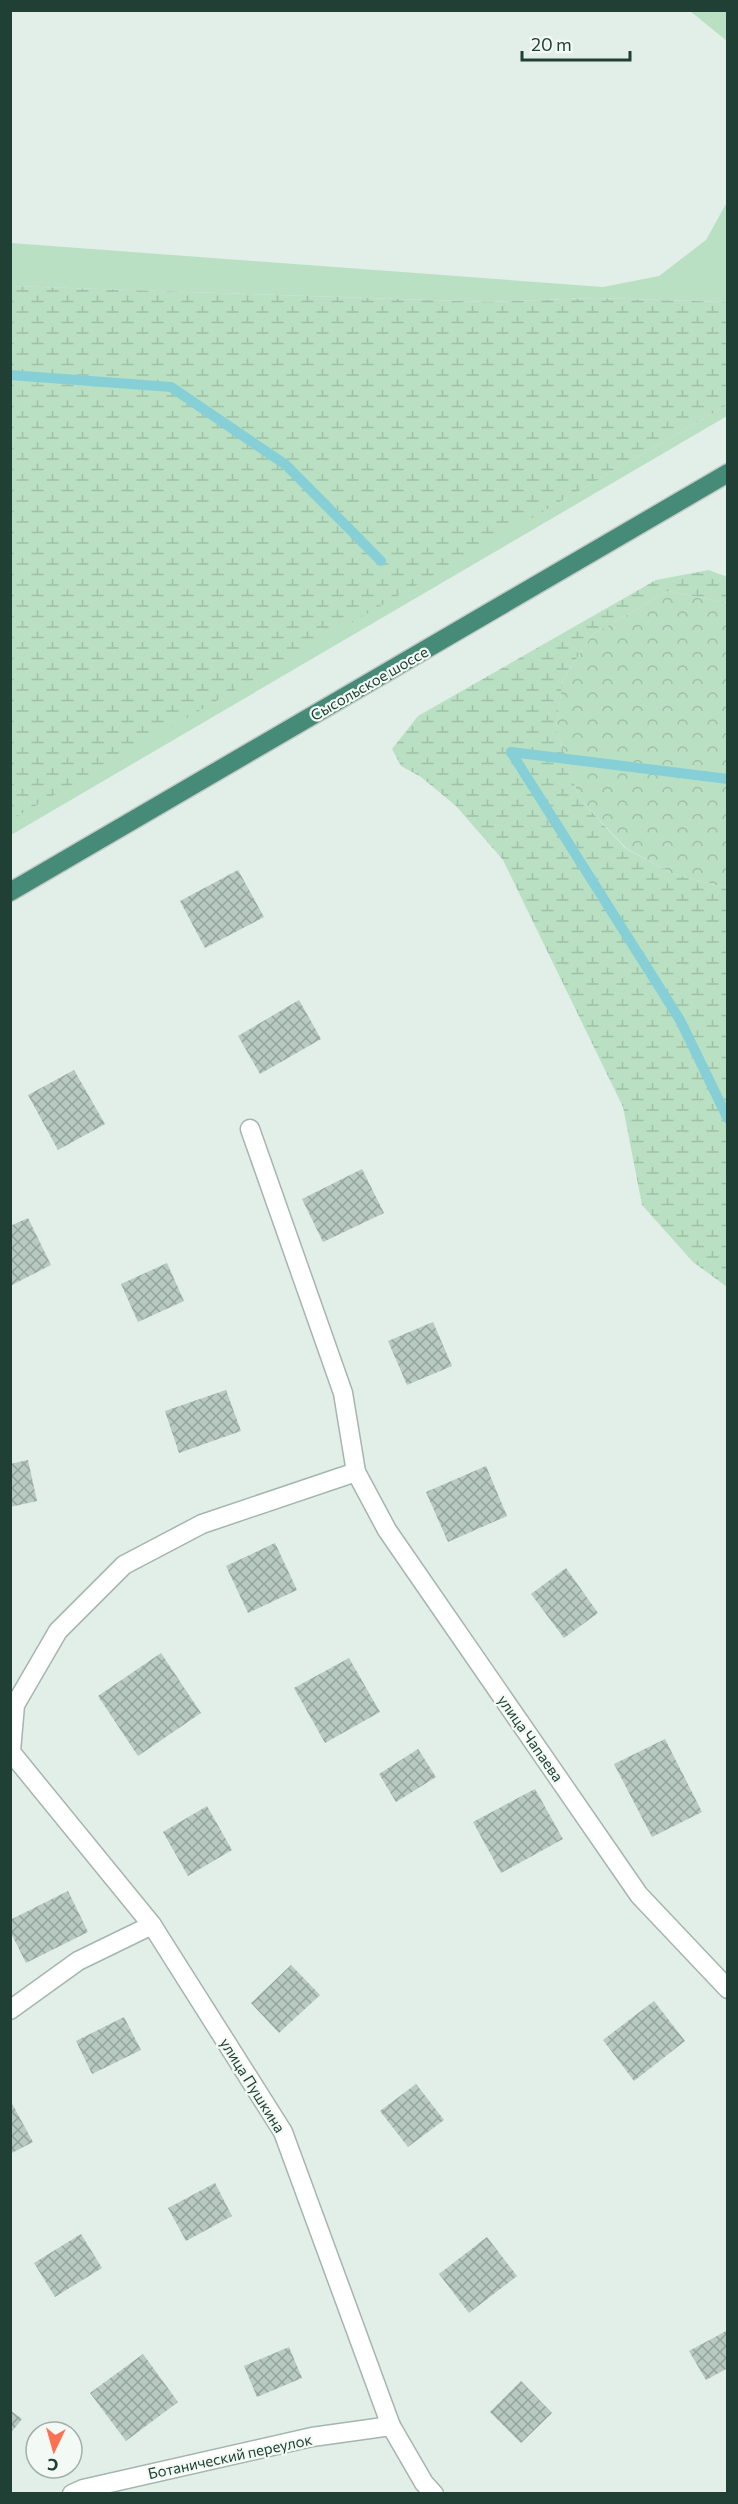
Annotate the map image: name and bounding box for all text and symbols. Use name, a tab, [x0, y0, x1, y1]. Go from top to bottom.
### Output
scale bar	[522, 24, 630, 62]
text: 20 m	[531, 33, 572, 55]
street label: Сысольское шоссе	[307, 642, 431, 724]
street label: улица Чапаева	[494, 1691, 568, 1785]
street label: улица Пушкина	[217, 2034, 289, 2136]
north arrow	[24, 2420, 84, 2480]
street label: Ботанический переулок	[146, 2430, 314, 2482]
text: С	[46, 2455, 59, 2475]

